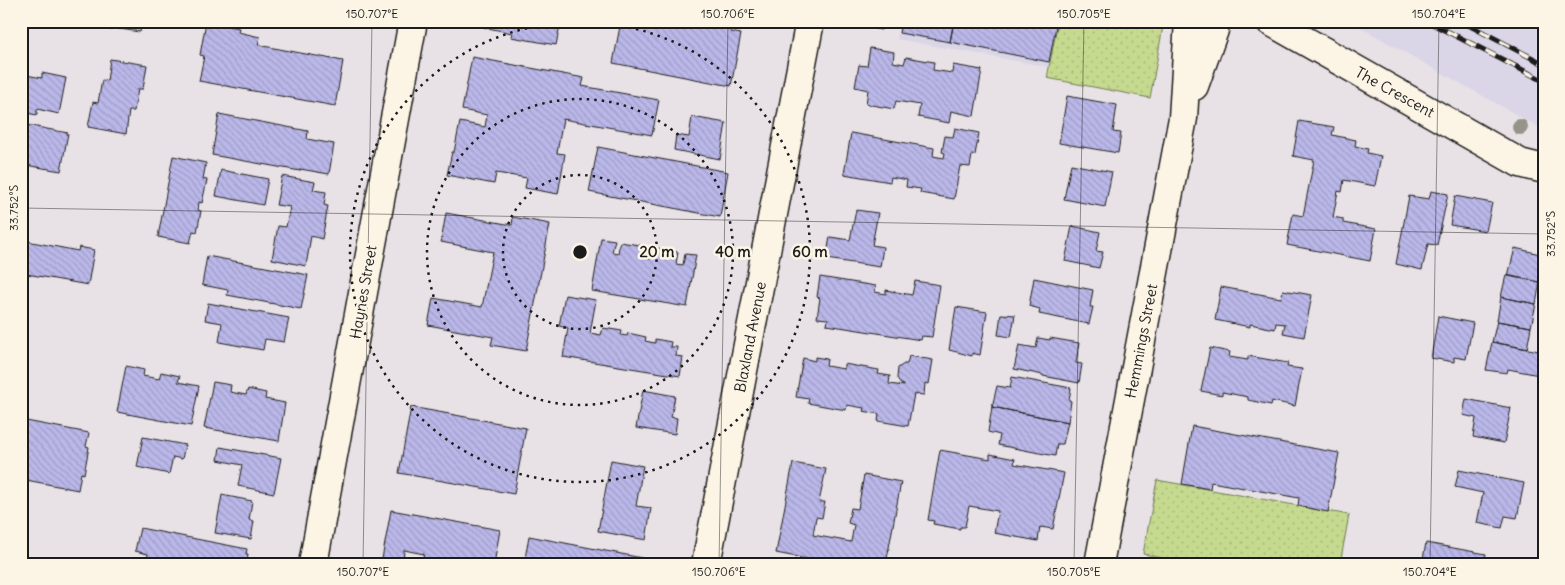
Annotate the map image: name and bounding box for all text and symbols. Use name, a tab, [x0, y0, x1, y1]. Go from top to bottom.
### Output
text: 150.707°E	[346, 6, 398, 21]
text: 150.706°E	[701, 6, 755, 21]
text: 150.705°E	[1057, 6, 1111, 21]
text: 150.704°E	[1412, 6, 1466, 21]
street label: The Crescent	[1352, 62, 1438, 122]
text: 33.752°S	[6, 185, 21, 231]
text: 33.752°S	[1543, 211, 1558, 257]
text: 20 m	[640, 242, 674, 261]
text: 40 m	[715, 242, 751, 261]
text: 60 m	[792, 242, 828, 261]
centre of rings	[571, 243, 589, 261]
street label: Haynes Street	[345, 244, 381, 340]
street label: Blaxland Avenue	[730, 280, 770, 394]
street label: Hemmings Street	[1121, 282, 1161, 400]
text: 150.707°E	[337, 564, 389, 579]
text: 150.706°E	[692, 564, 746, 579]
text: 150.705°E	[1047, 564, 1101, 579]
text: 150.704°E	[1403, 564, 1457, 579]

